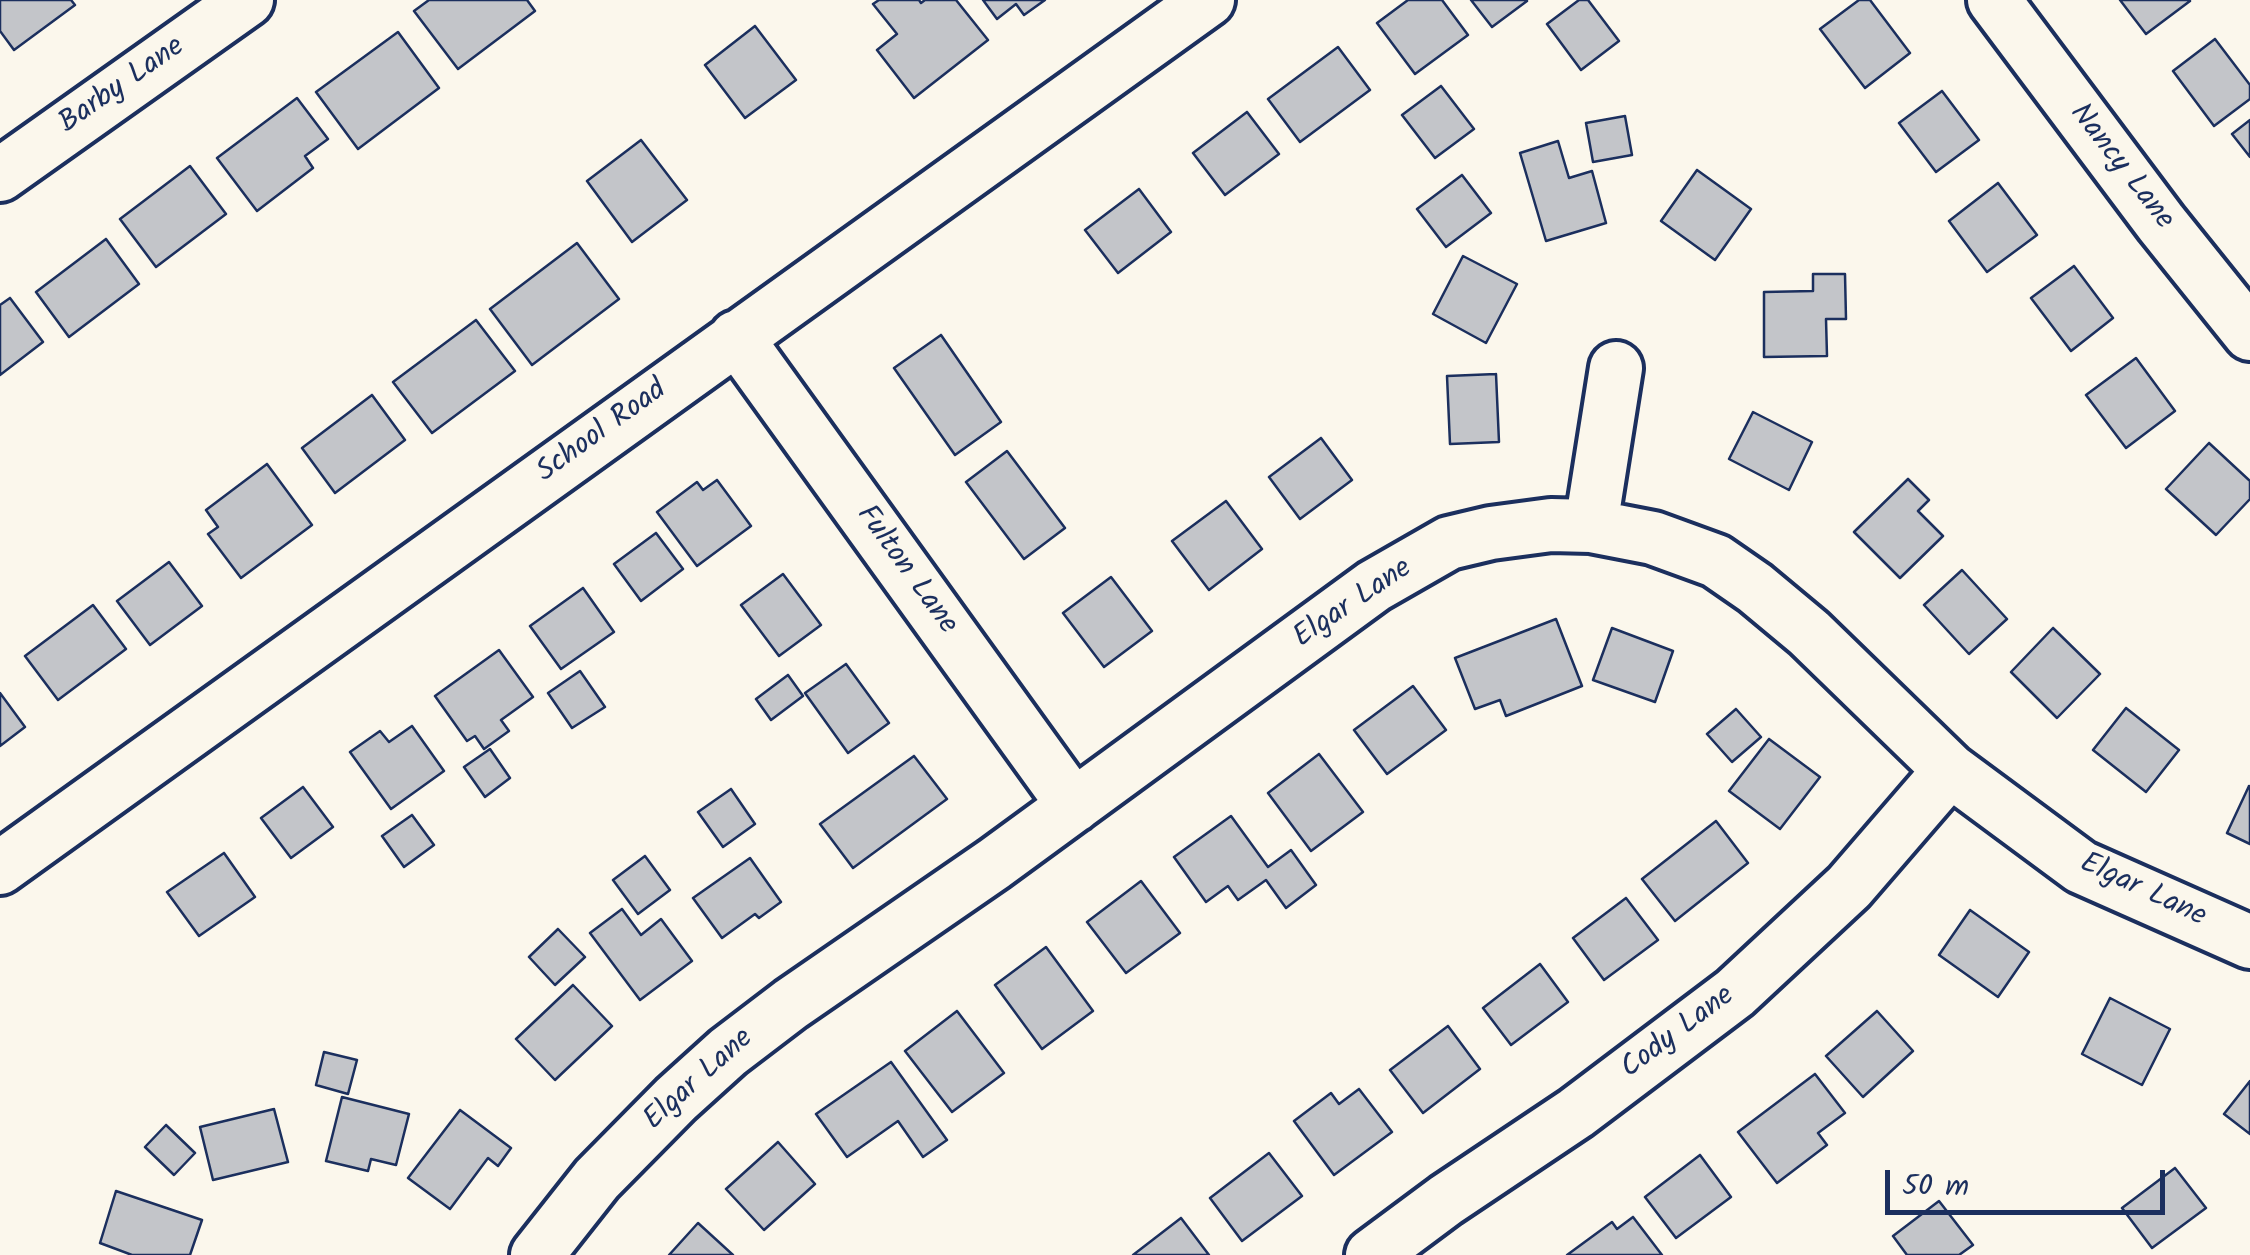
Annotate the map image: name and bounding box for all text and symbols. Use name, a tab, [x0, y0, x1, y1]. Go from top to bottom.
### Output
street label: Barby Lane	[53, 31, 193, 143]
street label: Nancy Lane	[2060, 98, 2180, 238]
street label: School Road	[531, 374, 675, 492]
street label: Fulton Lane	[846, 499, 964, 643]
street label: Elgar Lane	[1288, 552, 1420, 658]
street label: Elgar Lane	[2073, 847, 2211, 937]
street label: Cody Lane	[1615, 980, 1743, 1088]
street label: Elgar Lane	[638, 1022, 762, 1140]
scale bar	[1890, 1150, 2170, 1212]
text: 50 m	[1902, 1163, 1969, 1211]

